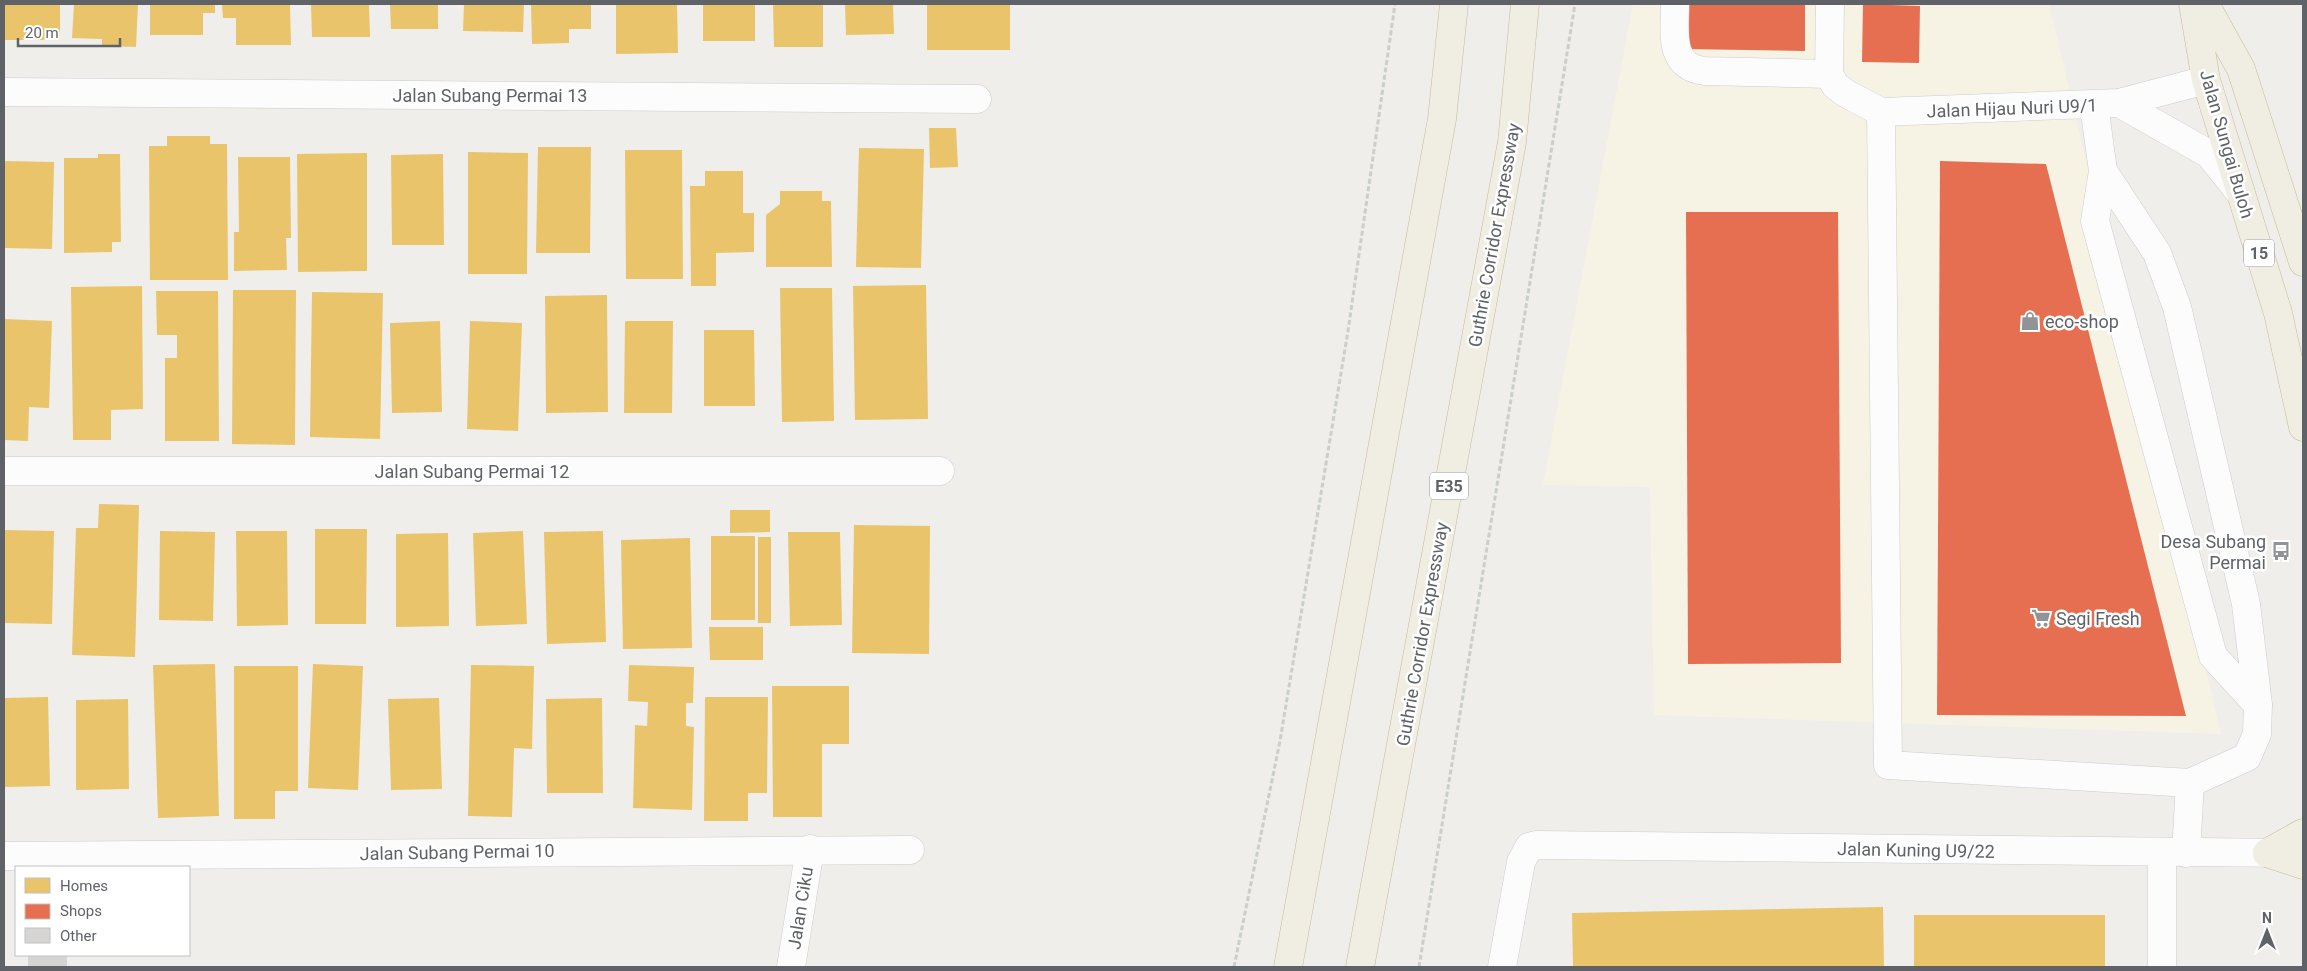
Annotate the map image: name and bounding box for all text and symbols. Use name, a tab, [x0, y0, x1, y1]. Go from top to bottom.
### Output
scale bar	[18, 15, 120, 47]
text: 20 m	[25, 24, 59, 42]
street label: Jalan Sungai Buloh	[2196, 67, 2258, 221]
street label: Jalan Subang Permai 13	[393, 85, 587, 106]
street label: Jalan Hijau Nuri U9/1	[1926, 95, 2098, 121]
street label: Guthrie Corridor Expressway	[1464, 121, 1524, 349]
road number: 15	[2244, 240, 2274, 266]
shop icon: eco-shop	[2019, 310, 2041, 332]
place label: eco-shop	[2045, 311, 2119, 332]
street label: Jalan Subang Permai 12	[375, 461, 569, 482]
road number: E35	[1430, 472, 1468, 500]
street label: Guthrie Corridor Expressway	[1392, 520, 1452, 748]
place label: Desa Subang Permai	[2161, 531, 2266, 573]
bus stop icon: Desa Subang Permai	[2270, 540, 2292, 562]
supermarket icon: Segi Fresh	[2030, 607, 2052, 629]
place label: Segi Fresh	[2056, 608, 2140, 629]
street label: Jalan Kuning U9/22	[1837, 838, 1995, 862]
street label: Jalan Subang Permai 10	[359, 840, 555, 864]
street label: Jalan Ciku	[783, 865, 817, 951]
legend	[15, 866, 190, 956]
text: Homes	[60, 877, 108, 895]
text: Shops	[60, 902, 102, 920]
north arrow	[2242, 906, 2292, 956]
text: N	[2262, 910, 2272, 926]
text: Other	[60, 927, 97, 945]

